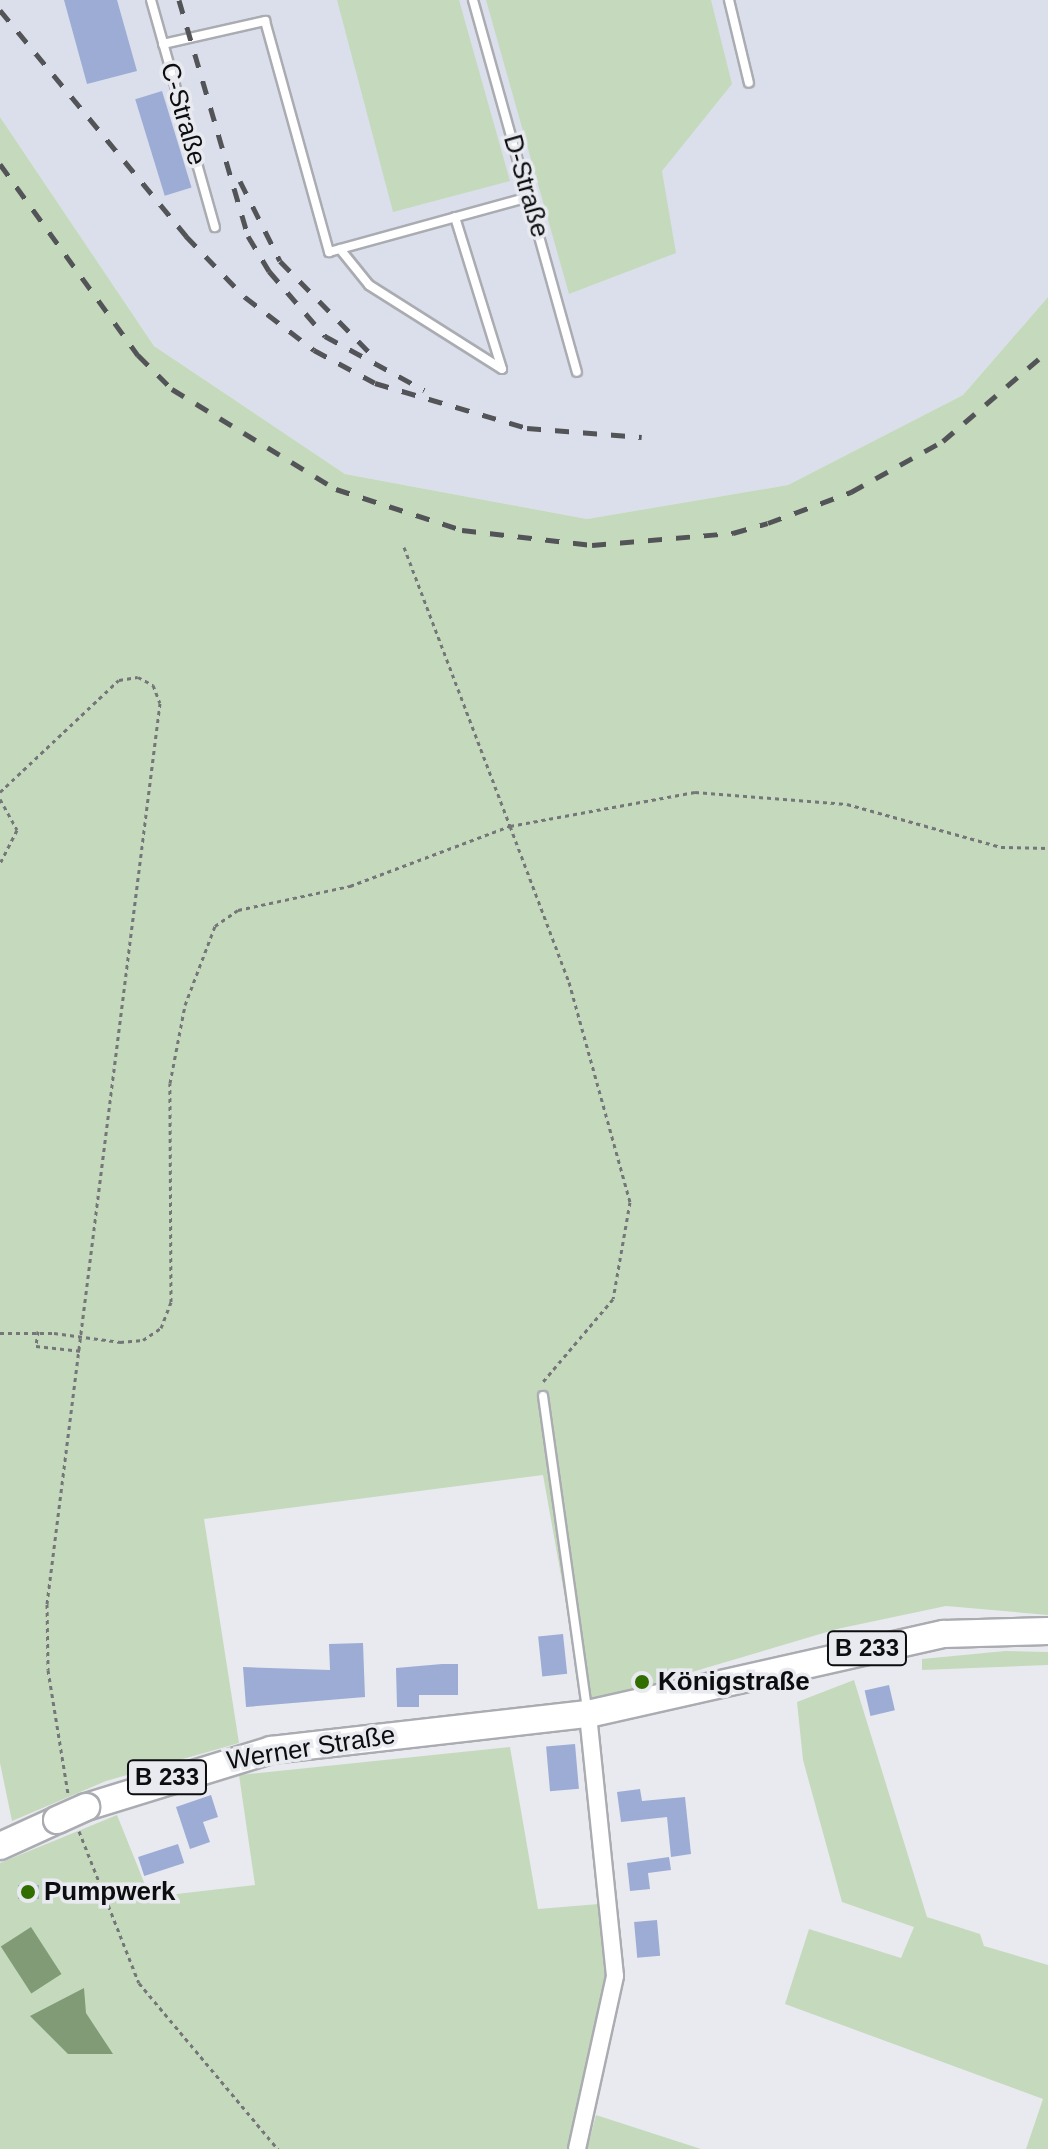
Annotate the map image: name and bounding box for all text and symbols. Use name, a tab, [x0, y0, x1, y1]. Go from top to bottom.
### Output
street label: C-Straße	[153, 59, 213, 169]
street label: D-Straße	[496, 131, 556, 241]
road number: B 233	[825, 1628, 909, 1668]
place label: Königstraße	[658, 1666, 810, 1698]
marker: Königstraße	[633, 1673, 651, 1691]
street label: Werner Straße	[225, 1719, 397, 1777]
road number: B 233	[125, 1757, 209, 1797]
place label: Pumpwerk	[44, 1876, 175, 1908]
marker: Pumpwerk	[19, 1883, 37, 1901]

